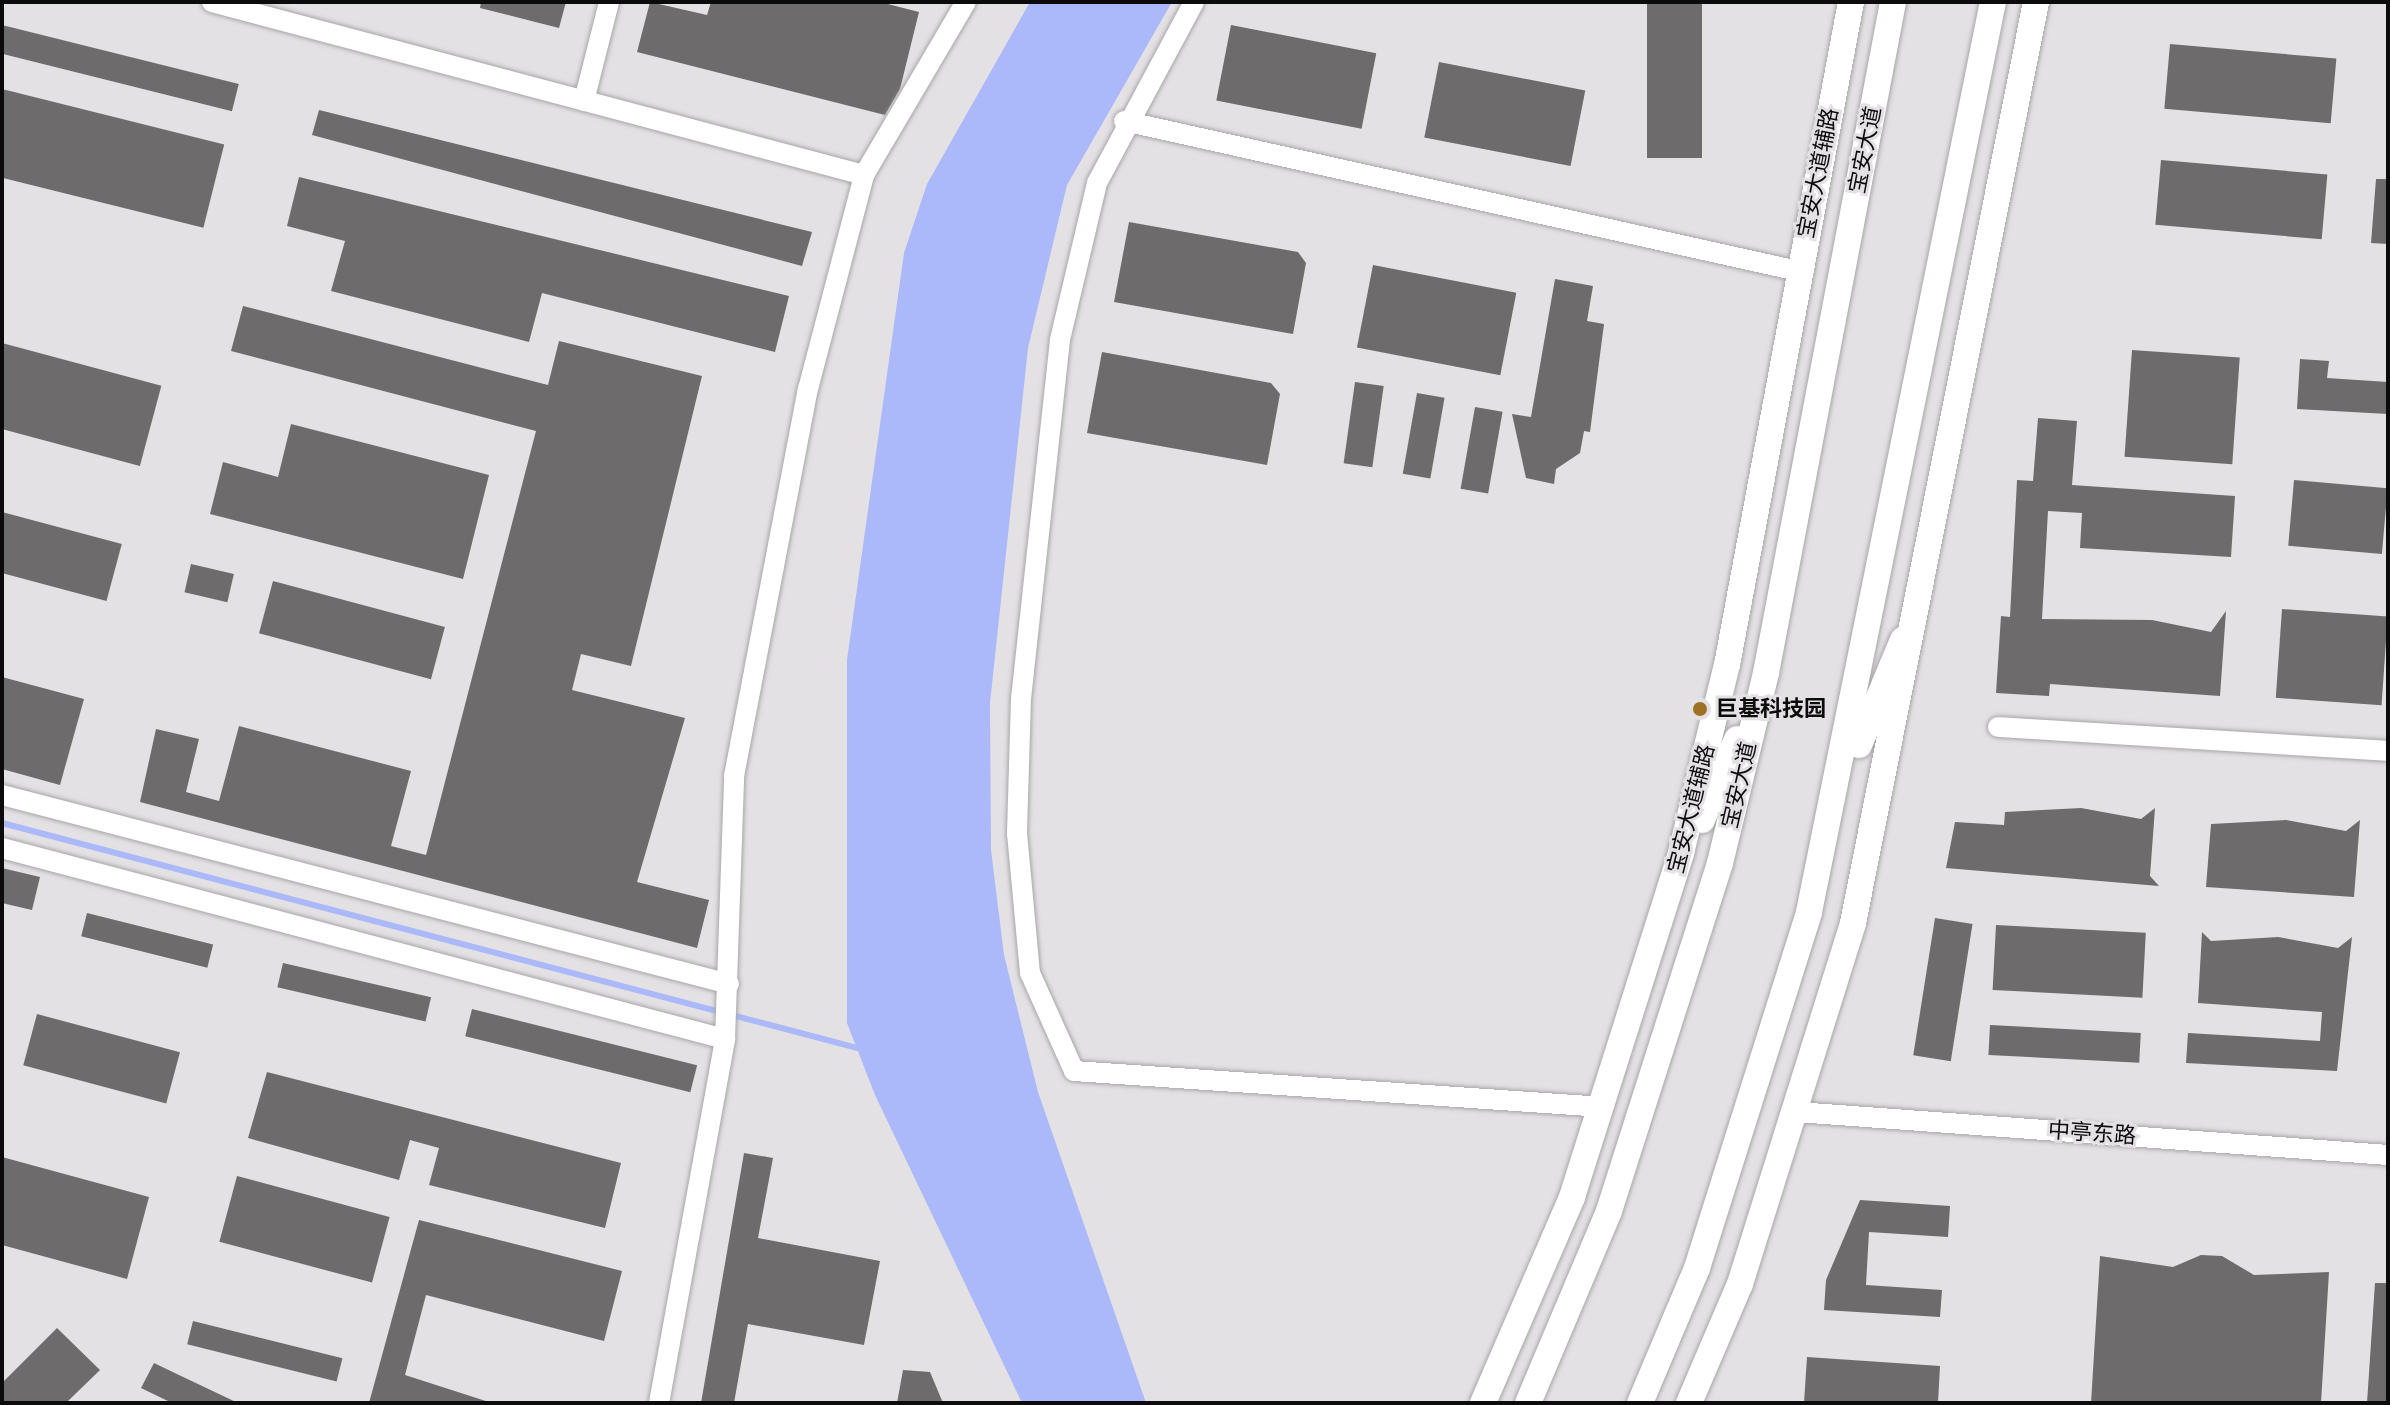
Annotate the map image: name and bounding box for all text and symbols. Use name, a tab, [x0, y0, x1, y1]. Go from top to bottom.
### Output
street label: 宝安大道	[1844, 104, 1886, 196]
street label: 宝安大道辅路	[1792, 106, 1844, 240]
place label: 巨基科技园	[1716, 696, 1826, 722]
marker: 巨基科技园	[1691, 700, 1709, 718]
street label: 宝安大道	[1716, 739, 1762, 831]
street label: 宝安大道辅路	[1662, 742, 1720, 876]
street label: 中亭东路	[2047, 1117, 2137, 1149]

